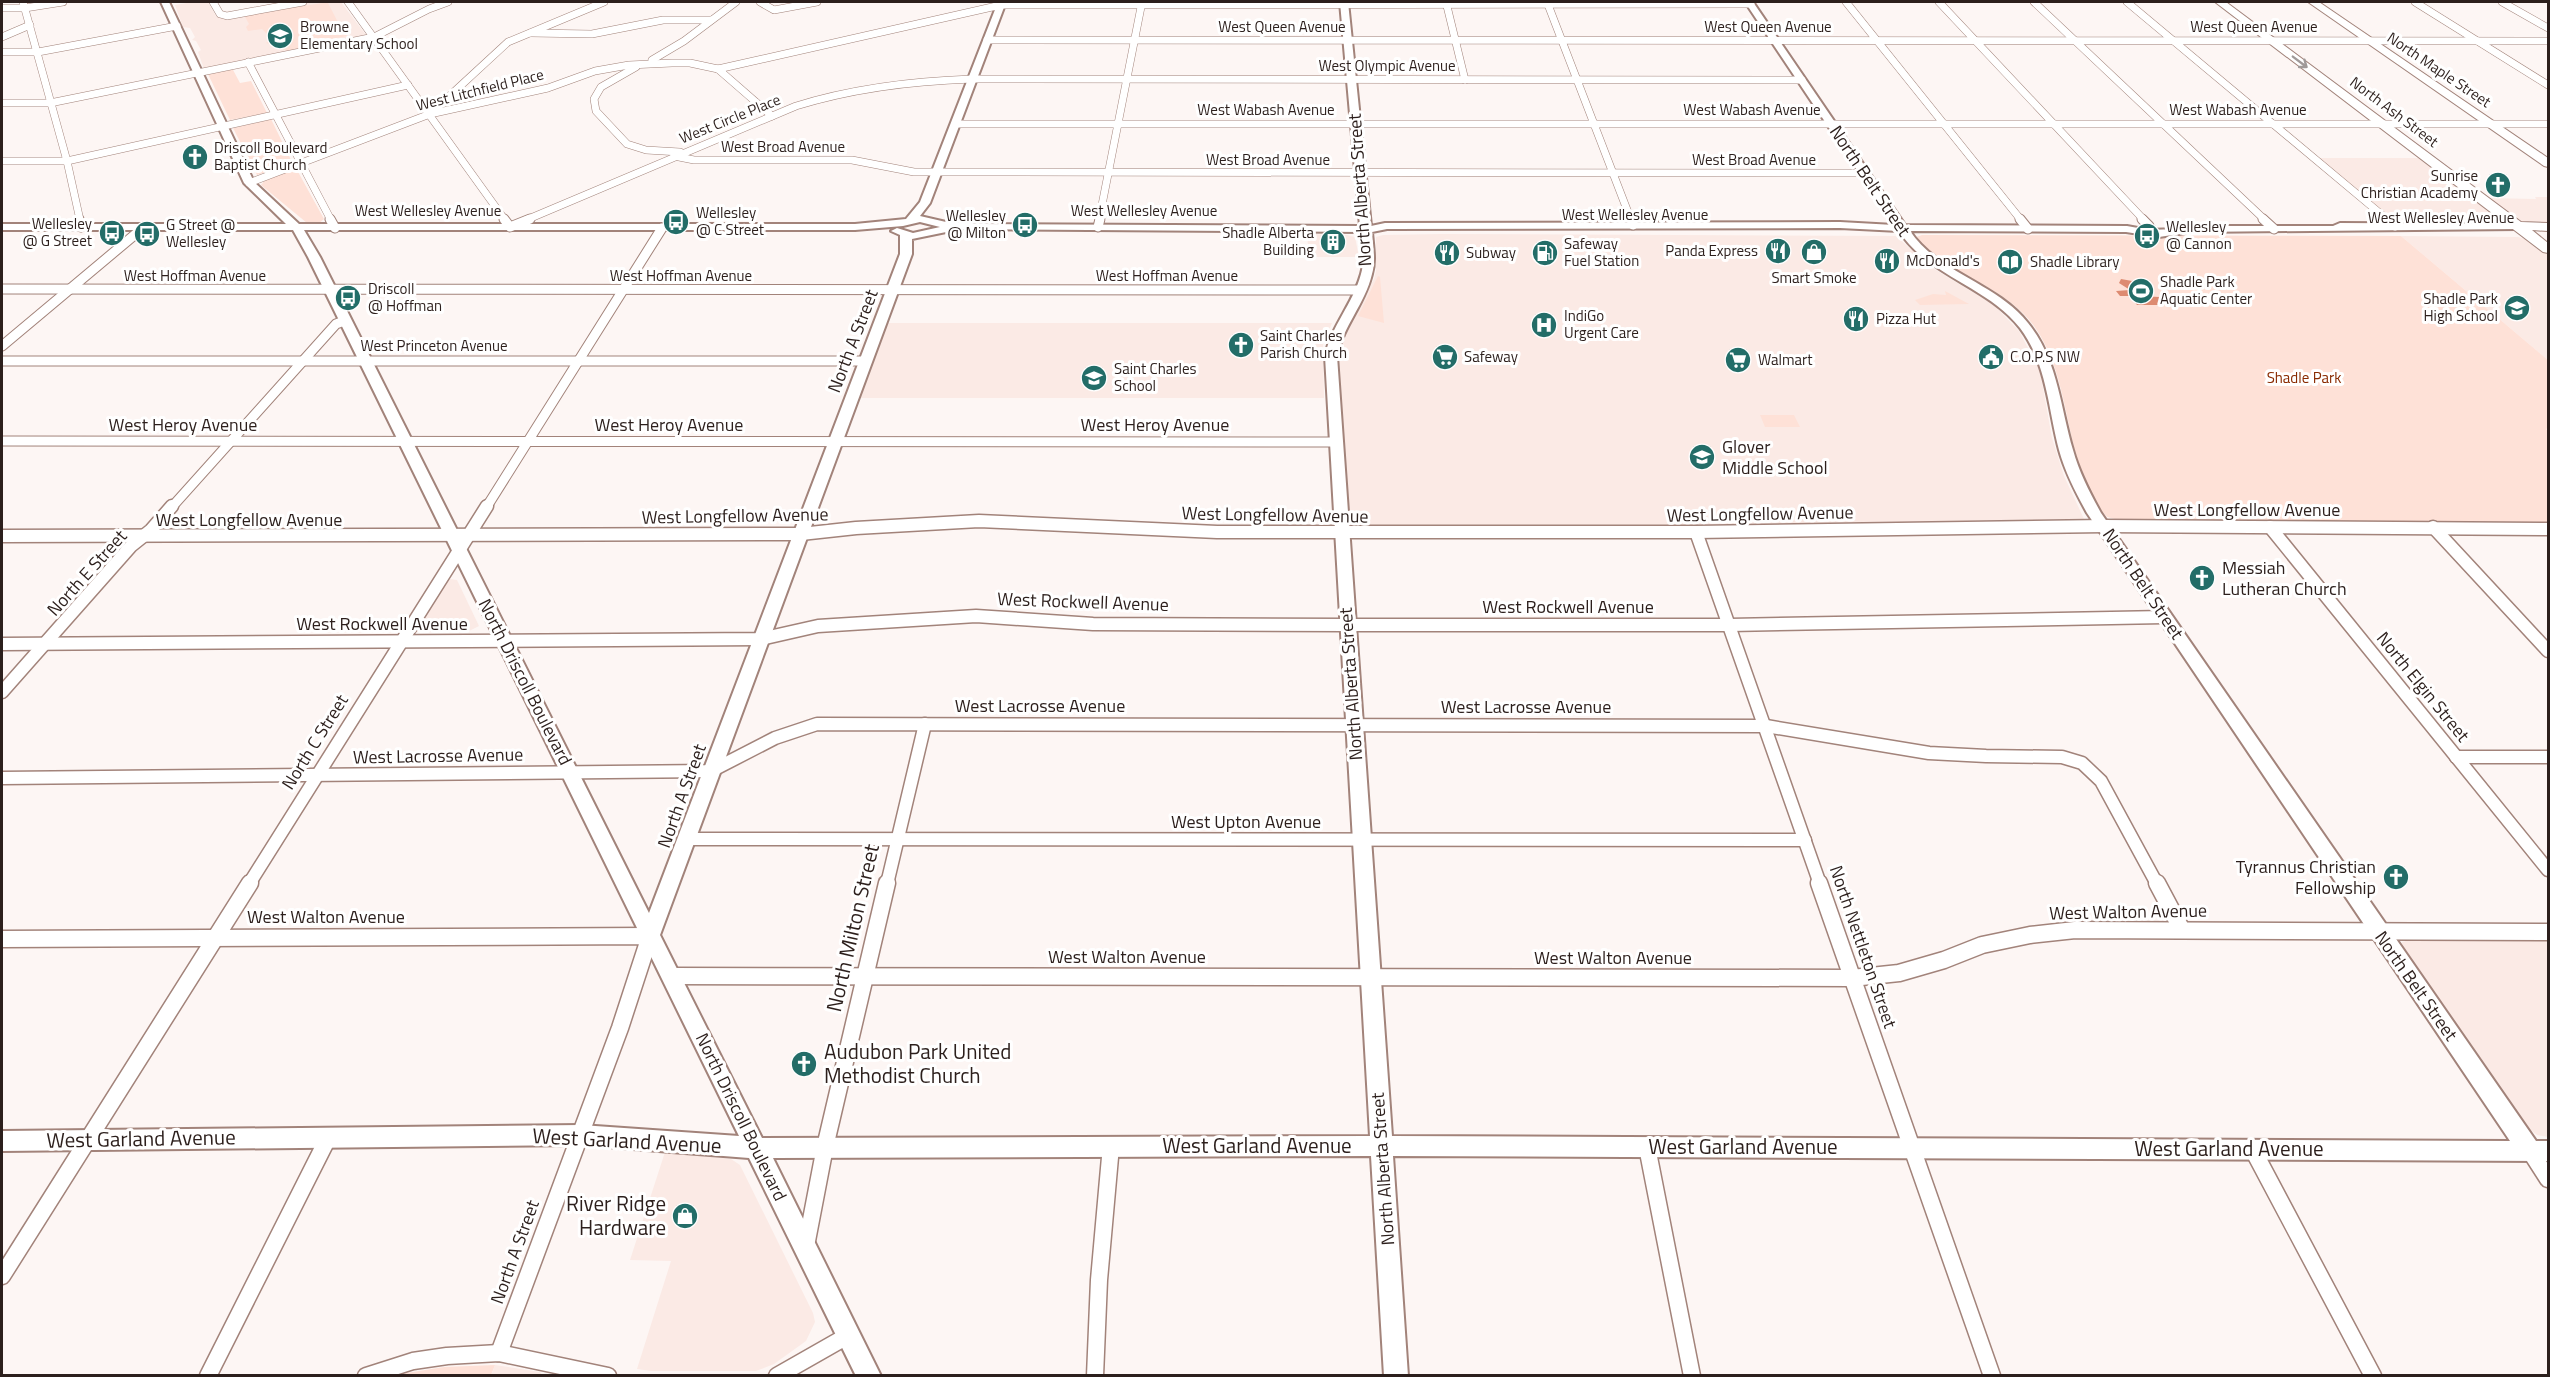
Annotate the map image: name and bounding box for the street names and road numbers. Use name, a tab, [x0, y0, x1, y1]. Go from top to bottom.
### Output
street label: West Queen Avenue	[1218, 15, 1346, 38]
street label: West Queen Avenue	[1704, 15, 1832, 38]
street label: West Queen Avenue	[2190, 15, 2318, 38]
street label: North Maple Street	[2383, 26, 2496, 113]
street label: West Olympic Avenue	[1318, 54, 1456, 77]
street label: West Litchfield Place	[414, 63, 546, 117]
street label: North Ash Street	[2345, 71, 2444, 153]
street label: West Circle Place	[676, 88, 784, 149]
street label: West Wabash Avenue	[1197, 98, 1335, 121]
street label: West Wabash Avenue	[1683, 98, 1821, 121]
street label: West Wabash Avenue	[2169, 98, 2307, 121]
street label: North Alberta Street	[1341, 112, 1378, 267]
street label: North Belt Street	[1823, 120, 1918, 242]
street label: West Broad Avenue	[721, 135, 845, 158]
street label: West Broad Avenue	[1206, 148, 1330, 171]
street label: West Broad Avenue	[1692, 148, 1816, 171]
street label: West Wellesley Avenue	[355, 199, 501, 222]
street label: West Wellesley Avenue	[1071, 199, 1217, 222]
street label: West Wellesley Avenue	[1562, 203, 1708, 226]
street label: West Wellesley Avenue	[2368, 206, 2514, 229]
street label: West Hoffman Avenue	[124, 264, 266, 287]
street label: West Hoffman Avenue	[610, 264, 752, 287]
street label: West Hoffman Avenue	[1096, 264, 1238, 287]
street label: North A Street	[820, 285, 885, 396]
street label: West Princeton Avenue	[361, 334, 507, 357]
street label: West Heroy Avenue	[109, 411, 257, 438]
street label: West Heroy Avenue	[595, 411, 743, 438]
street label: West Heroy Avenue	[1081, 411, 1229, 438]
street label: West Longfellow Avenue	[2154, 496, 2340, 523]
street label: West Longfellow Avenue	[1666, 498, 1854, 529]
street label: West Longfellow Avenue	[1181, 499, 1369, 530]
street label: West Longfellow Avenue	[641, 500, 829, 531]
street label: West Longfellow Avenue	[156, 506, 342, 533]
street label: North E Street	[40, 523, 133, 622]
street label: North Belt Street	[2096, 523, 2191, 645]
street label: West Rockwell Avenue	[997, 585, 1169, 618]
street label: West Rockwell Avenue	[1482, 593, 1654, 620]
street label: North Driscoll Boulevard	[472, 594, 579, 770]
street label: North Alberta Street	[1332, 606, 1369, 761]
street label: West Rockwell Avenue	[296, 610, 468, 637]
street label: North Elgin Street	[2370, 626, 2477, 748]
street label: North C Street	[275, 688, 355, 795]
street label: West Lacrosse Avenue	[955, 692, 1125, 719]
street label: West Lacrosse Avenue	[1441, 693, 1611, 720]
street label: North A Street	[650, 739, 713, 852]
street label: West Lacrosse Avenue	[353, 741, 523, 770]
street label: West Upton Avenue	[1171, 808, 1321, 835]
street label: North Milton Street	[817, 840, 887, 1015]
street label: North Nettleton Street	[1823, 862, 1904, 1032]
street label: West Walton Avenue	[2049, 897, 2207, 926]
street label: West Walton Avenue	[247, 903, 405, 930]
street label: North Belt Street	[2368, 925, 2465, 1047]
street label: West Walton Avenue	[1048, 943, 1206, 970]
street label: West Walton Avenue	[1534, 944, 1692, 971]
street label: North Driscoll Boulevard	[689, 1028, 794, 1205]
street label: North Alberta Street	[1364, 1091, 1401, 1246]
street label: West Garland Avenue	[532, 1119, 722, 1161]
street label: West Garland Avenue	[46, 1120, 236, 1156]
street label: West Garland Avenue	[1162, 1129, 1352, 1161]
street label: West Garland Avenue	[1648, 1130, 1838, 1162]
street label: West Garland Avenue	[2134, 1132, 2324, 1164]
street label: North A Street	[483, 1195, 546, 1308]

